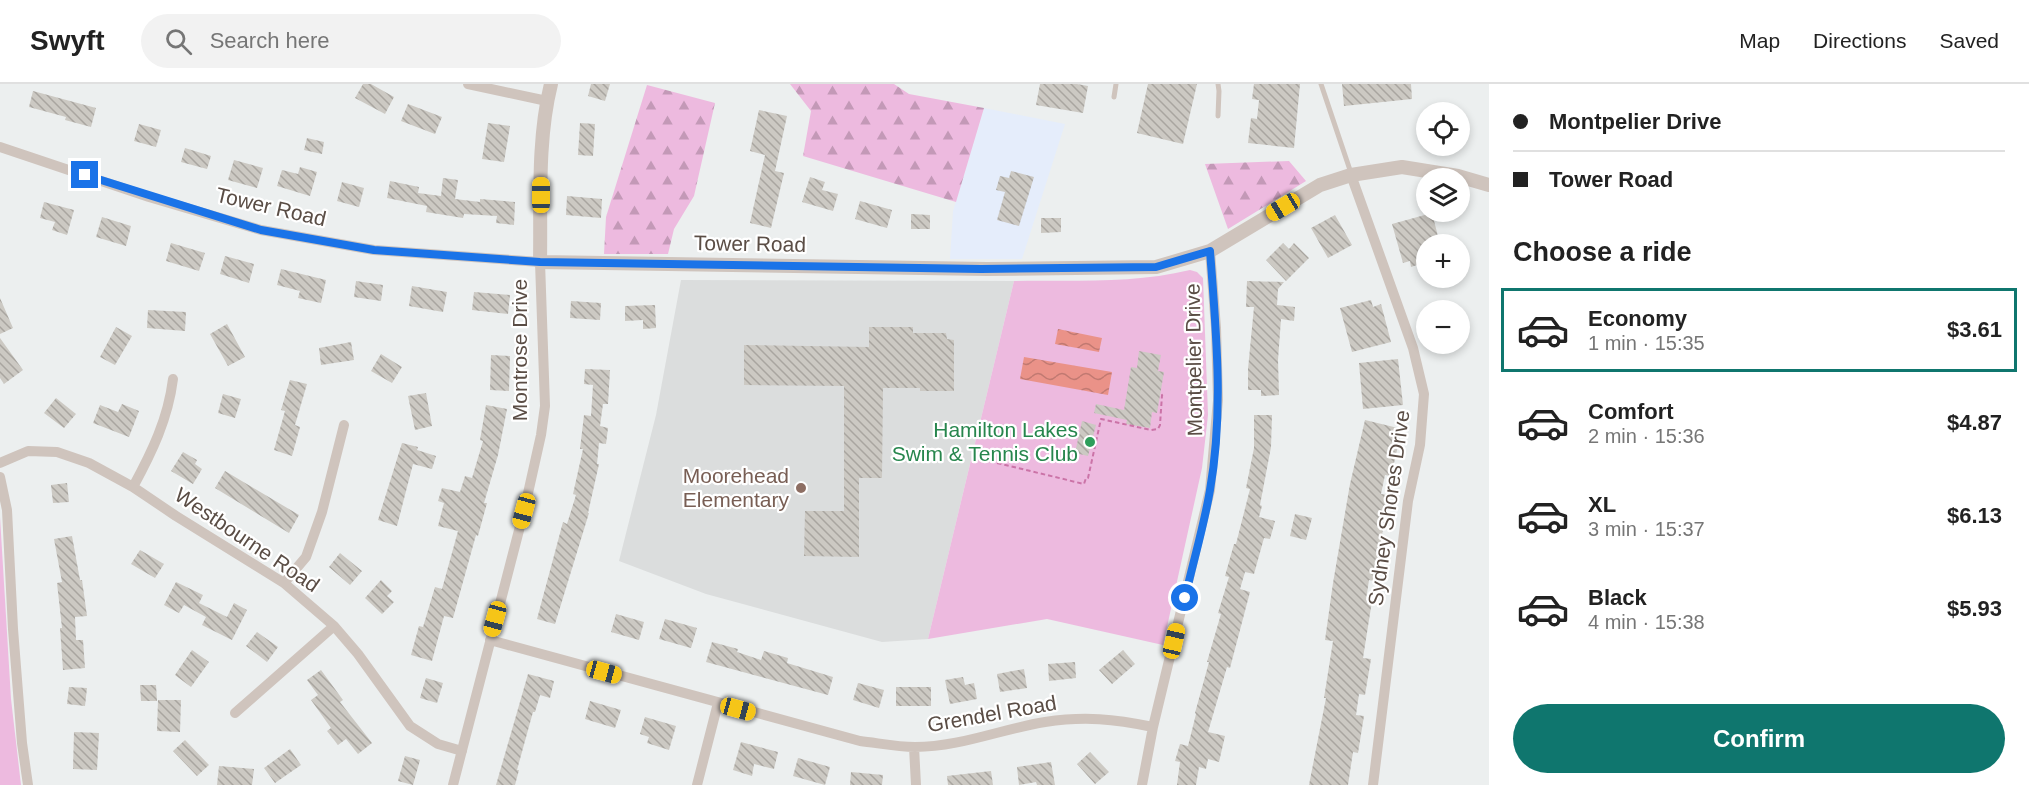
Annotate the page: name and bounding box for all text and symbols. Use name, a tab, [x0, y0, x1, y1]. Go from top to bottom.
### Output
search box	[141, 14, 561, 68]
text: Swyft	[30, 25, 105, 56]
icon: search	[162, 25, 195, 58]
text: Search here	[210, 28, 330, 53]
text: Map	[1739, 29, 1780, 52]
text: Directions	[1813, 29, 1906, 52]
text: Saved	[1939, 29, 1999, 52]
map controls	[1416, 102, 1470, 354]
button: locate	[1416, 102, 1470, 156]
text: Montpelier Drive	[1549, 109, 1721, 134]
route end	[71, 161, 98, 188]
text: Tower Road	[1549, 167, 1673, 192]
button: layers	[1416, 168, 1470, 222]
car	[532, 177, 550, 213]
street label: Tower Road	[214, 183, 328, 230]
car	[1263, 190, 1303, 224]
street label: Tower Road	[694, 231, 806, 256]
button: +	[1416, 234, 1470, 288]
text: Choose a ride	[1513, 237, 1692, 267]
street label: Montrose Drive	[508, 279, 531, 421]
street label: Montpelier Drive	[1181, 283, 1206, 437]
button: −	[1416, 300, 1470, 354]
icon: car	[1516, 303, 1570, 357]
text: Economy	[1588, 306, 1687, 331]
text: $3.61	[1947, 317, 2002, 342]
text: 1 min · 15:35	[1588, 332, 1705, 354]
icon: car	[1516, 396, 1570, 450]
text: Comfort	[1588, 399, 1674, 424]
street label: Sydney Shores Drive	[1363, 409, 1414, 607]
text: $4.87	[1947, 410, 2002, 435]
place label: Hamilton Lakes Swim & Tennis Club	[892, 418, 1078, 465]
text: 2 min · 15:36	[1588, 425, 1705, 447]
marker: Hamilton Lakes Swim & Tennis Club	[1083, 435, 1097, 449]
place label: Moorehead Elementary	[683, 464, 789, 511]
marker: Moorehead Elementary	[794, 481, 808, 495]
street label: Westbourne Road	[171, 483, 324, 596]
icon: car	[1516, 489, 1570, 543]
car	[511, 491, 537, 531]
text: XL	[1588, 492, 1616, 517]
text: $6.13	[1947, 503, 2002, 528]
text: 3 min · 15:37	[1588, 518, 1705, 540]
icon: car	[1516, 582, 1570, 636]
route start	[1171, 584, 1198, 611]
text: Black	[1588, 585, 1647, 610]
text: $5.93	[1947, 596, 2002, 621]
car	[482, 599, 508, 639]
text: 4 min · 15:38	[1588, 611, 1705, 633]
car	[1161, 621, 1187, 661]
car	[584, 659, 624, 685]
street label: Grendel Road	[926, 691, 1058, 736]
car	[718, 696, 758, 722]
button: Confirm	[1513, 704, 2005, 773]

